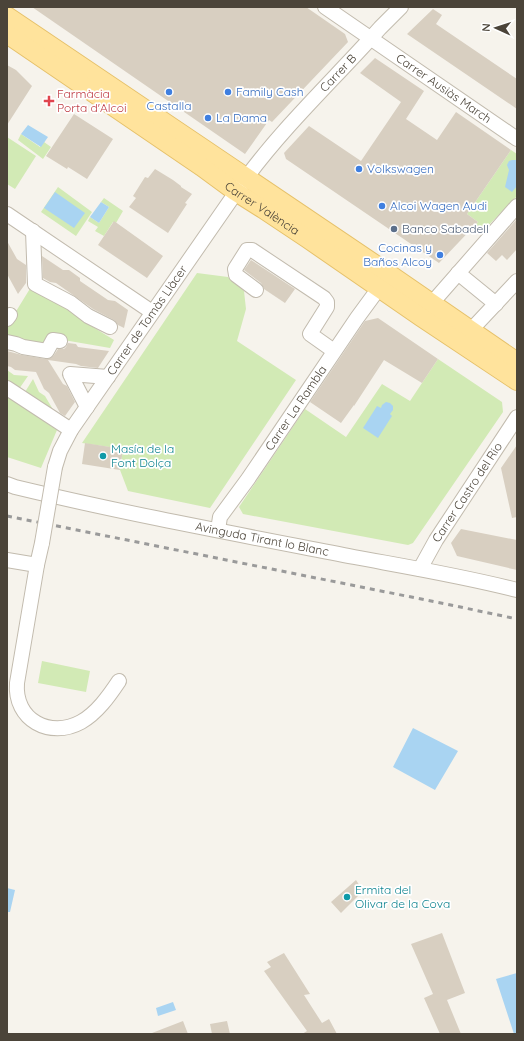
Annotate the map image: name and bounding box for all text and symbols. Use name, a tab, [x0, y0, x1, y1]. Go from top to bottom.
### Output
north arrow	[476, 8, 516, 48]
text: N	[479, 23, 493, 32]
street label: Carrer B	[316, 50, 359, 95]
street label: Carrer Ausiàs March	[393, 50, 494, 126]
place label: Family Cash	[236, 84, 304, 99]
place label: Farmàcia Porta d'Alcoi	[57, 86, 127, 115]
marker: Castalla	[164, 87, 174, 97]
marker: Family Cash	[223, 87, 233, 97]
marker: Farmàcia Porta d'Alcoi	[44, 96, 54, 106]
place label: Castalla	[147, 98, 191, 113]
place label: La Dama	[216, 110, 267, 125]
marker: La Dama	[203, 113, 213, 123]
place label: Volkswagen	[367, 161, 434, 176]
marker: Volkswagen	[354, 164, 364, 174]
street label: Carrer València	[222, 178, 302, 238]
place label: Alcoi Wagen Audi	[390, 198, 487, 213]
marker: Alcoi Wagen Audi	[377, 201, 387, 211]
place label: Banco Sabadell	[402, 221, 489, 236]
marker: Banco Sabadell	[389, 224, 399, 234]
place label: Cocinas y Baños Alcoy	[363, 240, 432, 269]
marker: Cocinas y Baños Alcoy	[435, 250, 445, 260]
street label: Carrer de Tomàs Llàcer	[103, 262, 190, 378]
street label: Carrer La Rambla	[262, 362, 330, 453]
street label: Carrer Castro del Rio	[429, 439, 505, 545]
place label: Masía de la Font Dolça	[111, 441, 174, 470]
marker: Masía de la Font Dolça	[98, 451, 108, 461]
street label: Avinguda Tirant lo Blanc	[194, 518, 330, 559]
place label: Ermita del Olivar de la Cova	[355, 882, 450, 911]
marker: Ermita del Olivar de la Cova	[342, 892, 352, 902]

